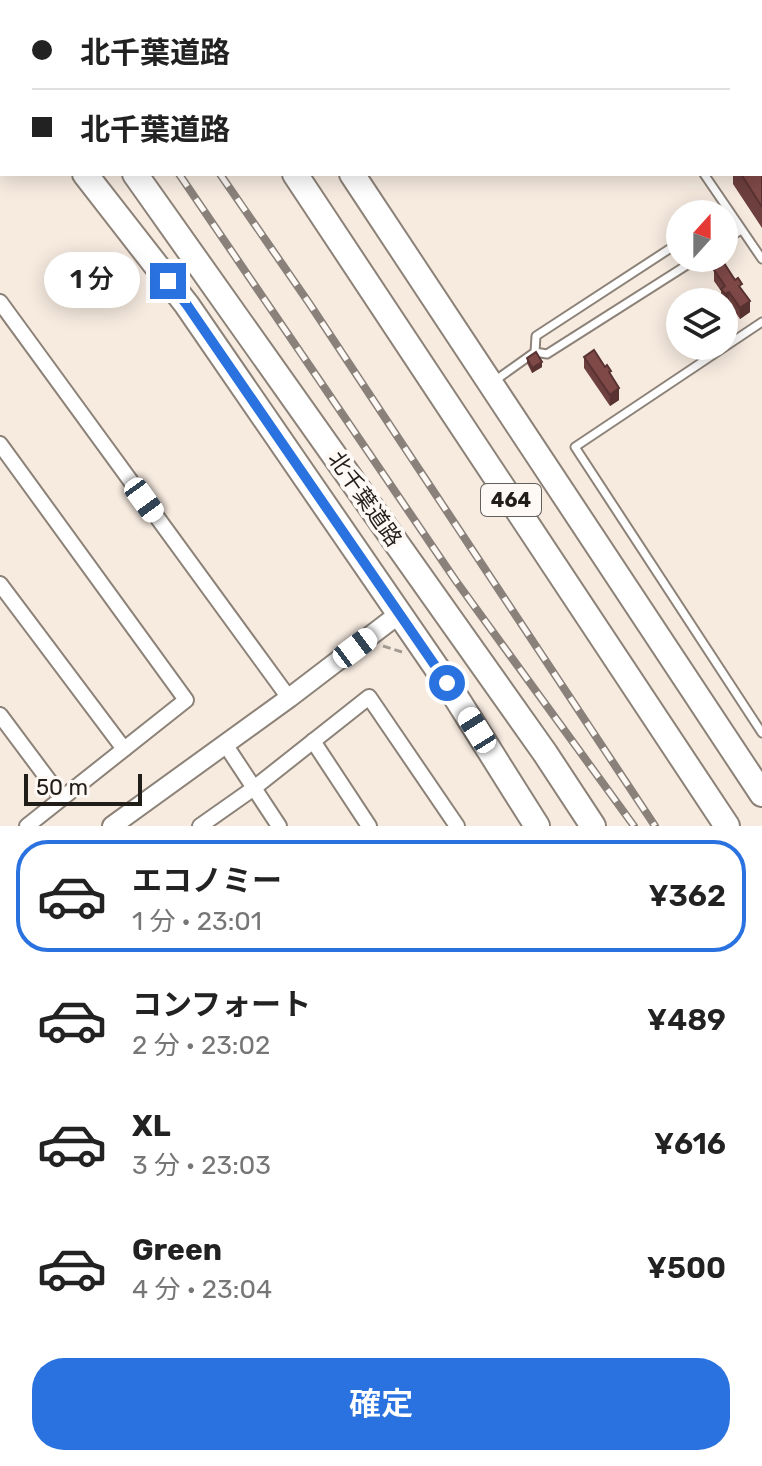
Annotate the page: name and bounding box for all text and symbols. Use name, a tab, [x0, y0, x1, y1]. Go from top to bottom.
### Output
text: 北千葉道路	[80, 35, 230, 71]
text: 北千葉道路	[80, 112, 230, 148]
north arrow	[666, 200, 738, 272]
map controls	[666, 200, 738, 360]
callout: 1 分	[44, 253, 140, 309]
route end	[150, 263, 186, 299]
text: 1 分	[70, 264, 114, 295]
button: layers	[666, 288, 738, 360]
street label: 北千葉道路	[322, 446, 408, 552]
car	[120, 474, 168, 526]
road number: 464	[481, 484, 541, 516]
car	[329, 624, 381, 672]
route start	[429, 665, 465, 701]
car	[454, 703, 500, 757]
scale bar	[24, 770, 142, 806]
text: 50 m	[36, 774, 88, 801]
icon: car	[36, 860, 108, 932]
text: エコノミー	[132, 863, 282, 899]
text: ¥362	[648, 878, 726, 914]
text: 1 分 · 23:01	[132, 906, 262, 937]
icon: car	[36, 984, 108, 1056]
text: コンフォート	[132, 987, 311, 1023]
text: ¥489	[647, 1002, 726, 1038]
text: 2 分 · 23:02	[132, 1030, 270, 1061]
icon: car	[36, 1108, 108, 1180]
text: XL	[132, 1108, 171, 1144]
text: ¥616	[654, 1126, 726, 1162]
text: 3 分 · 23:03	[132, 1150, 271, 1181]
icon: car	[36, 1232, 108, 1304]
text: Green	[132, 1232, 222, 1268]
text: ¥500	[647, 1250, 726, 1286]
text: 4 分 · 23:04	[132, 1274, 272, 1305]
button: 確定	[32, 1358, 730, 1450]

